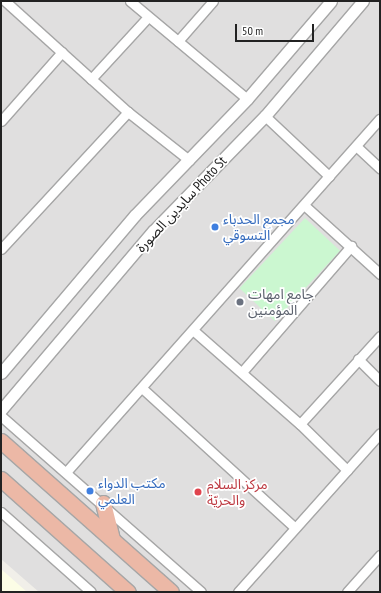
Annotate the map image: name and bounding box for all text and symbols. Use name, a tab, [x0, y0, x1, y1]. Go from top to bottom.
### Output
scale bar	[237, 16, 316, 42]
text: 50 m	[242, 23, 263, 38]
street label: سايدين الصورة Photo St	[132, 152, 230, 256]
place label: مجمع الحدباء التسوقي	[223, 211, 295, 244]
marker: مجمع الحدباء التسوقي	[210, 222, 220, 232]
place label: جامع امهات المؤمنين	[248, 286, 314, 318]
marker: جامع امهات المؤمنين	[235, 297, 245, 307]
place label: مكتب الدواء العلمي	[98, 475, 166, 508]
place label: مركز السلام والحريّة	[207, 476, 268, 508]
marker: مكتب الدواء العلمي	[85, 486, 95, 496]
marker: مركز السلام والحريّة	[192, 486, 204, 498]

